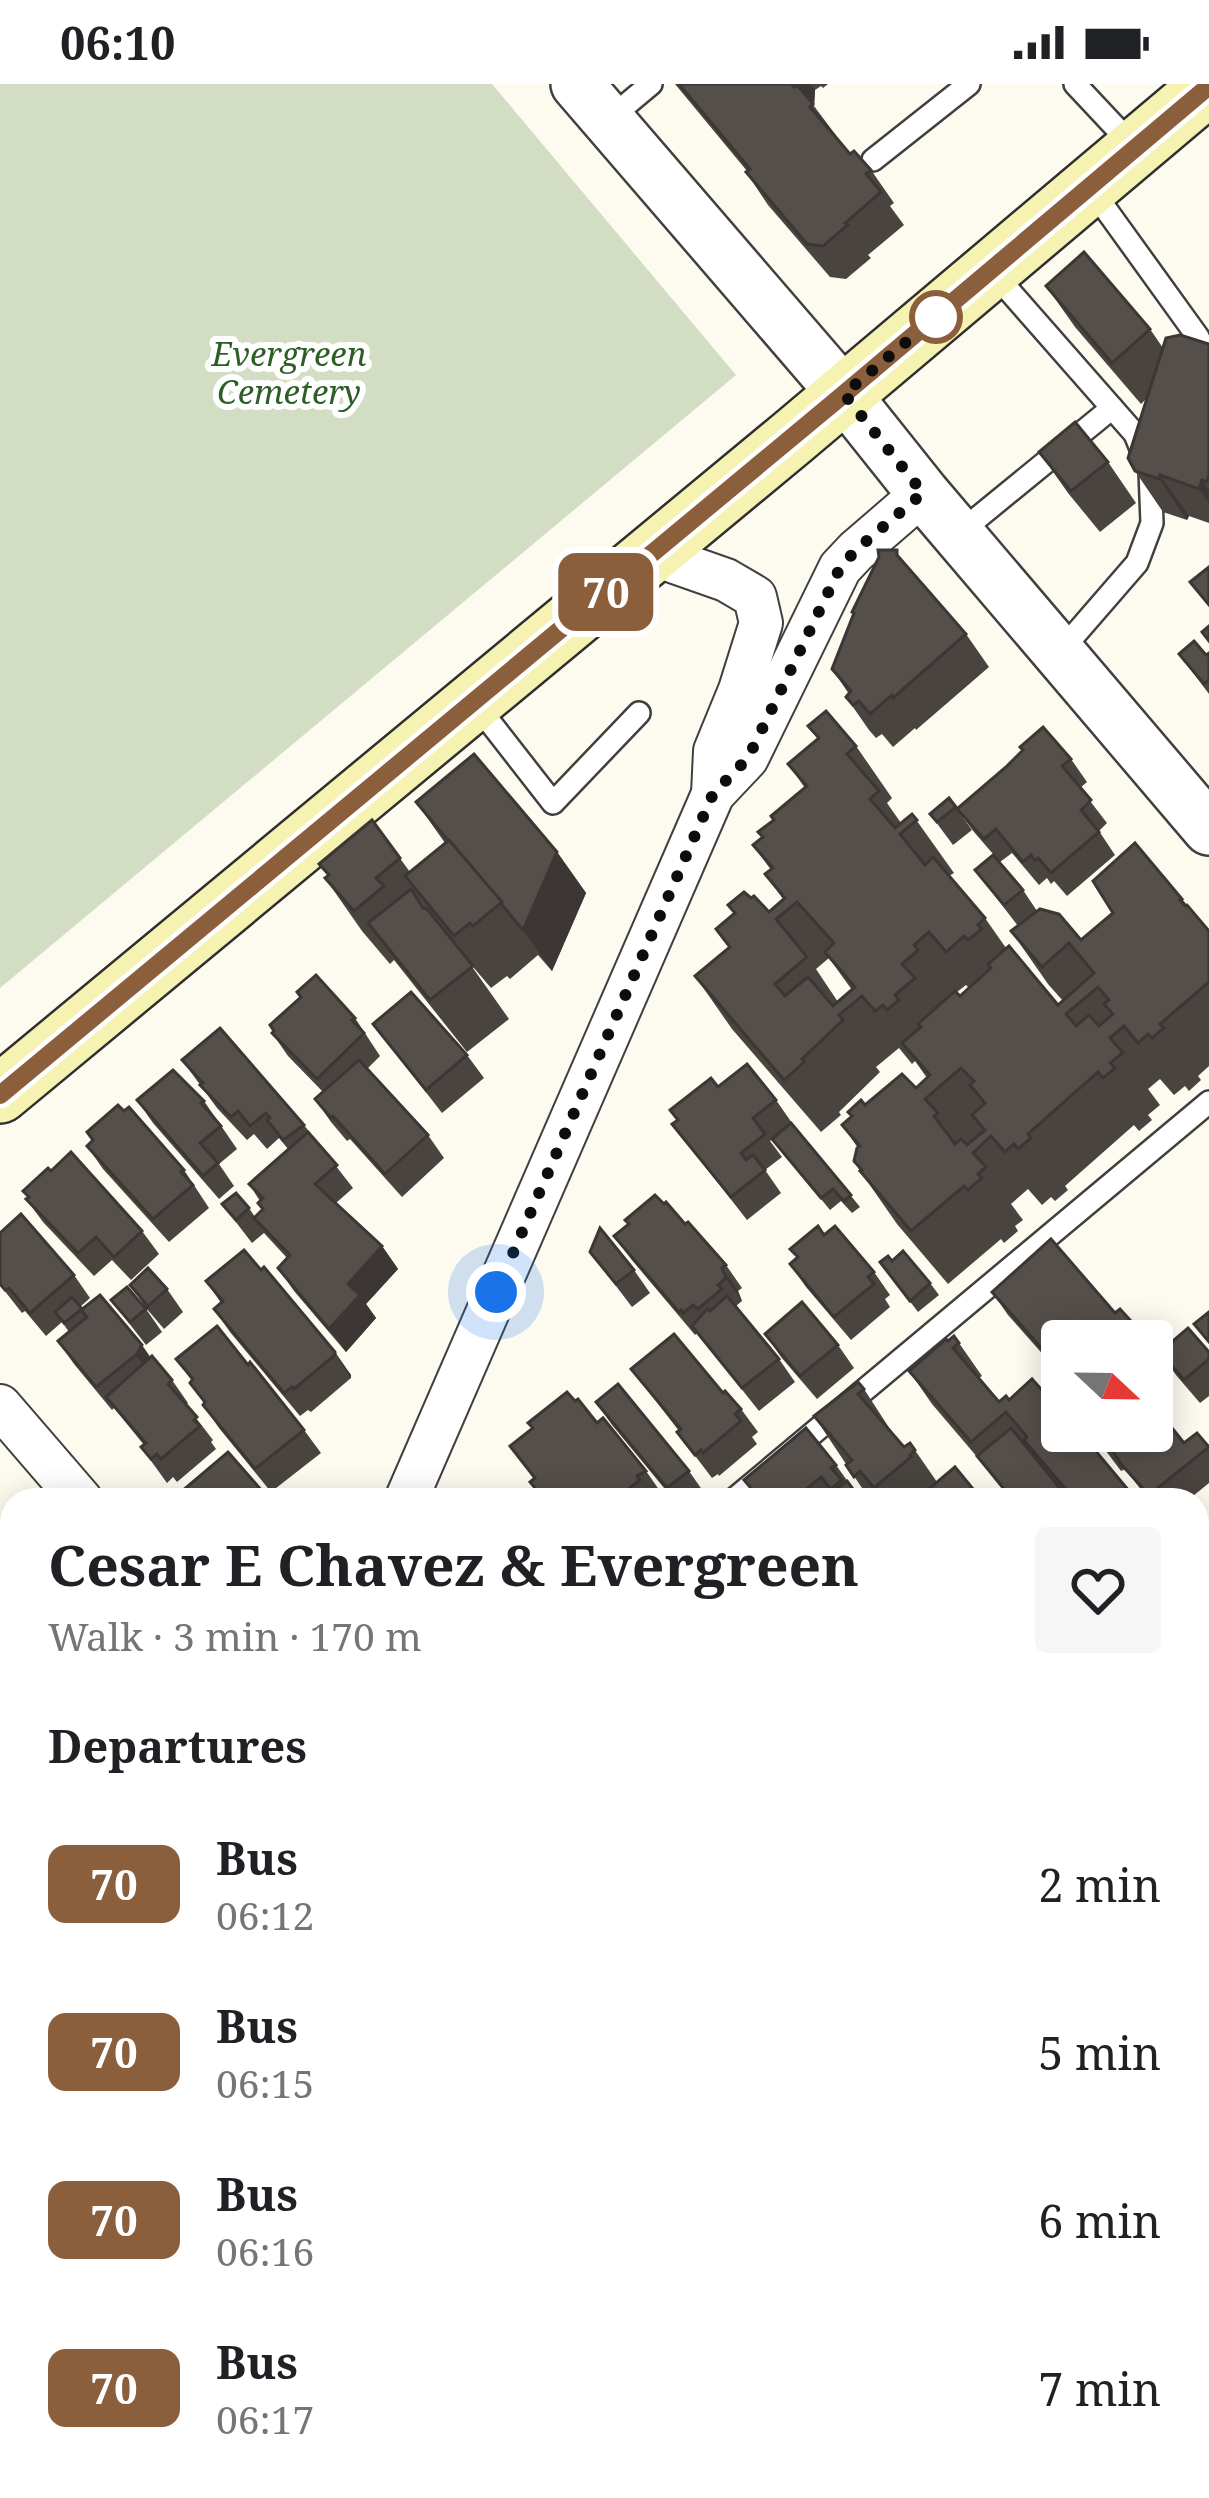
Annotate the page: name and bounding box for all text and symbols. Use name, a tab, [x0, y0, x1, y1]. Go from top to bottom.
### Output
text: 06:10	[60, 12, 175, 73]
unlabelled marker	[911, 292, 961, 342]
park label: Evergreen Cemetery	[211, 331, 367, 414]
line badge: 70	[552, 553, 660, 631]
text: 70	[582, 563, 630, 620]
your location	[466, 1262, 526, 1322]
north arrow	[1041, 1320, 1173, 1452]
map controls	[1041, 1320, 1173, 1452]
text: Cesar E Chavez & Evergreen	[48, 1525, 859, 1603]
button: heart	[1035, 1527, 1161, 1653]
text: Walk · 3 min · 170 m	[48, 1609, 422, 1662]
text: Departures	[48, 1715, 307, 1776]
text: Bus	[216, 1827, 298, 1888]
text: 2 min	[1038, 1854, 1161, 1915]
text: 70	[90, 1855, 138, 1912]
text: 06:12	[216, 1888, 314, 1941]
text: Bus	[216, 1995, 298, 2056]
text: 5 min	[1038, 2022, 1161, 2083]
text: 70	[90, 2023, 138, 2080]
text: 06:15	[216, 2056, 314, 2109]
text: Bus	[216, 2163, 298, 2224]
text: 6 min	[1038, 2190, 1161, 2251]
text: 70	[90, 2191, 138, 2248]
text: 06:16	[216, 2224, 314, 2277]
text: Bus	[216, 2331, 298, 2392]
text: 7 min	[1038, 2358, 1161, 2419]
text: 70	[90, 2359, 138, 2416]
text: 06:17	[216, 2392, 314, 2445]

